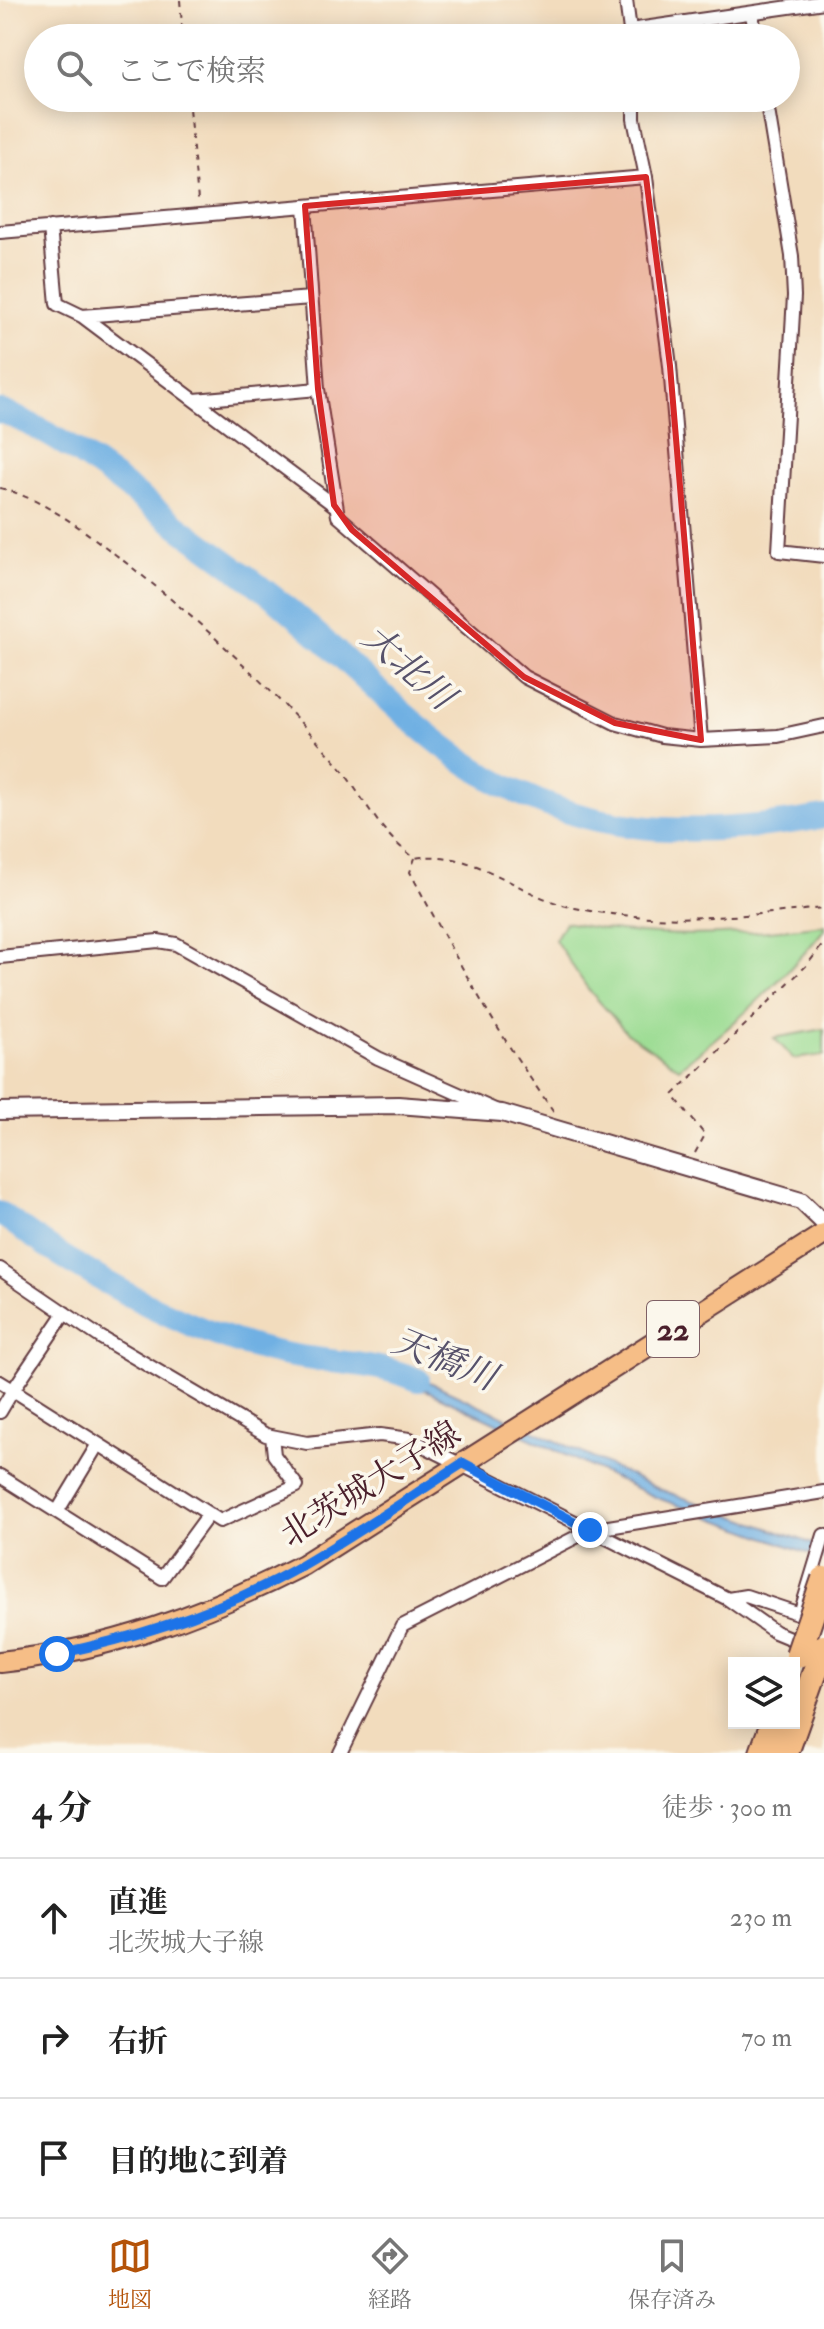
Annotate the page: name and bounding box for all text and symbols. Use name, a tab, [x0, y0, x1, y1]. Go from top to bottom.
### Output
search box	[24, 24, 800, 112]
icon: search	[52, 46, 96, 90]
text: ここで検索	[116, 53, 266, 90]
water label: 大北川	[352, 615, 467, 722]
road number: 22	[647, 1301, 699, 1357]
water label: 天橋川	[386, 1318, 507, 1402]
street label: 北茨城大子線	[273, 1412, 469, 1557]
route end	[572, 1512, 608, 1548]
route start	[39, 1636, 75, 1672]
map controls	[728, 1657, 800, 1729]
button: layers	[728, 1657, 800, 1729]
text: 4 分	[32, 1787, 91, 1830]
text: 徒歩 · 300 m	[662, 1792, 792, 1824]
text: 直進	[108, 1884, 168, 1921]
icon: ahead	[32, 1896, 76, 1940]
text: 230 m	[730, 1902, 792, 1934]
text: 北茨城大子線	[108, 1927, 264, 1959]
icon: right	[32, 2016, 76, 2060]
text: 70 m	[741, 2022, 792, 2054]
text: 右折	[108, 2023, 168, 2060]
icon: arrive	[32, 2136, 76, 2180]
text: 目的地に到着	[108, 2143, 288, 2180]
tab: 地図	[108, 2234, 152, 2314]
tab: 経路	[368, 2234, 412, 2314]
tab: 保存済み	[628, 2234, 716, 2314]

